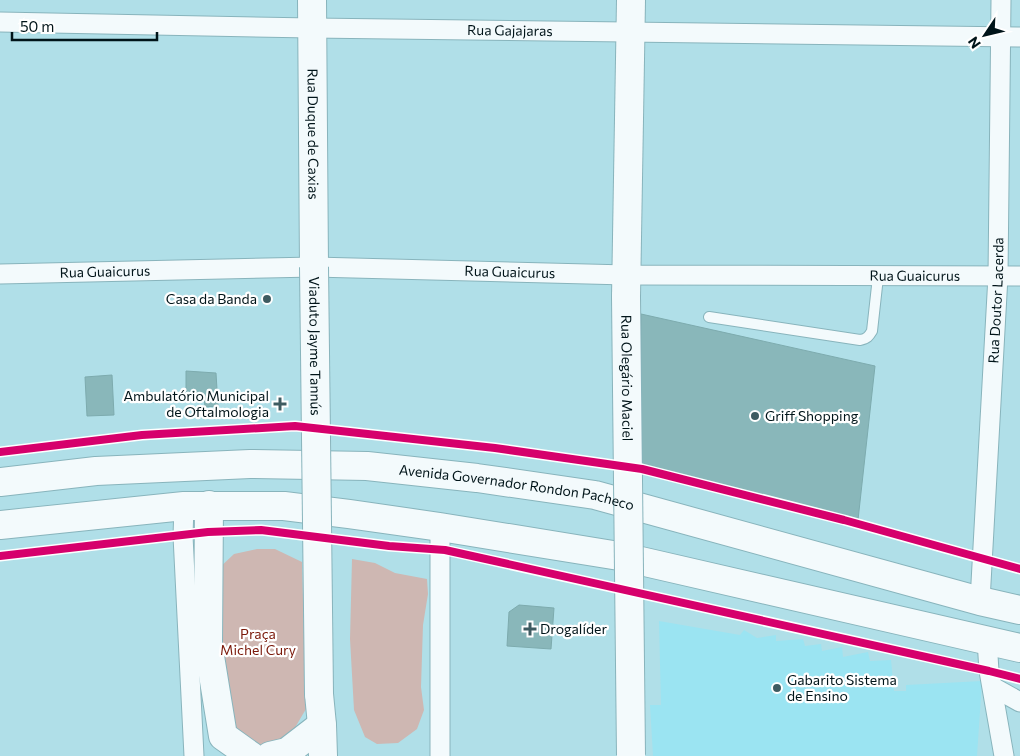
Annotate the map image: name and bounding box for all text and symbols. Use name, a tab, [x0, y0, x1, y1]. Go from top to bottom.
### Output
scale bar	[12, 10, 158, 42]
north arrow	[960, 10, 1010, 60]
text: 50 m	[20, 17, 54, 35]
street label: Rua Gajajaras	[467, 21, 553, 39]
text: N	[964, 34, 984, 52]
street label: Rua Duque de Caxias	[305, 68, 322, 200]
street label: Rua Doutor Lacerda	[984, 237, 1006, 364]
street label: Rua Guaicurus	[59, 262, 151, 281]
street label: Rua Guaicurus	[464, 262, 555, 281]
street label: Rua Guaicurus	[869, 267, 960, 284]
street label: Viaduto Jayme Tannús	[306, 276, 325, 416]
place label: Casa da Banda	[166, 290, 257, 307]
marker: Casa da Banda	[261, 293, 273, 305]
street label: Rua Olegário Maciel	[618, 315, 637, 441]
place label: Ambulatório Municipal de Oftalmologia	[123, 387, 269, 420]
marker: Ambulatório Municipal de Oftalmologia	[273, 397, 287, 411]
place label: Griff Shopping	[765, 407, 859, 424]
marker: Griff Shopping	[749, 410, 761, 422]
street label: Avenida Governador Rondon Pacheco	[398, 461, 636, 513]
place label: Drogalíder	[540, 620, 607, 637]
marker: Drogalíder	[524, 623, 536, 635]
park label: Praça Michel Cury	[220, 625, 296, 658]
place label: Gabarito Sistema de Ensino	[787, 671, 897, 704]
marker: Gabarito Sistema de Ensino	[771, 682, 783, 694]

